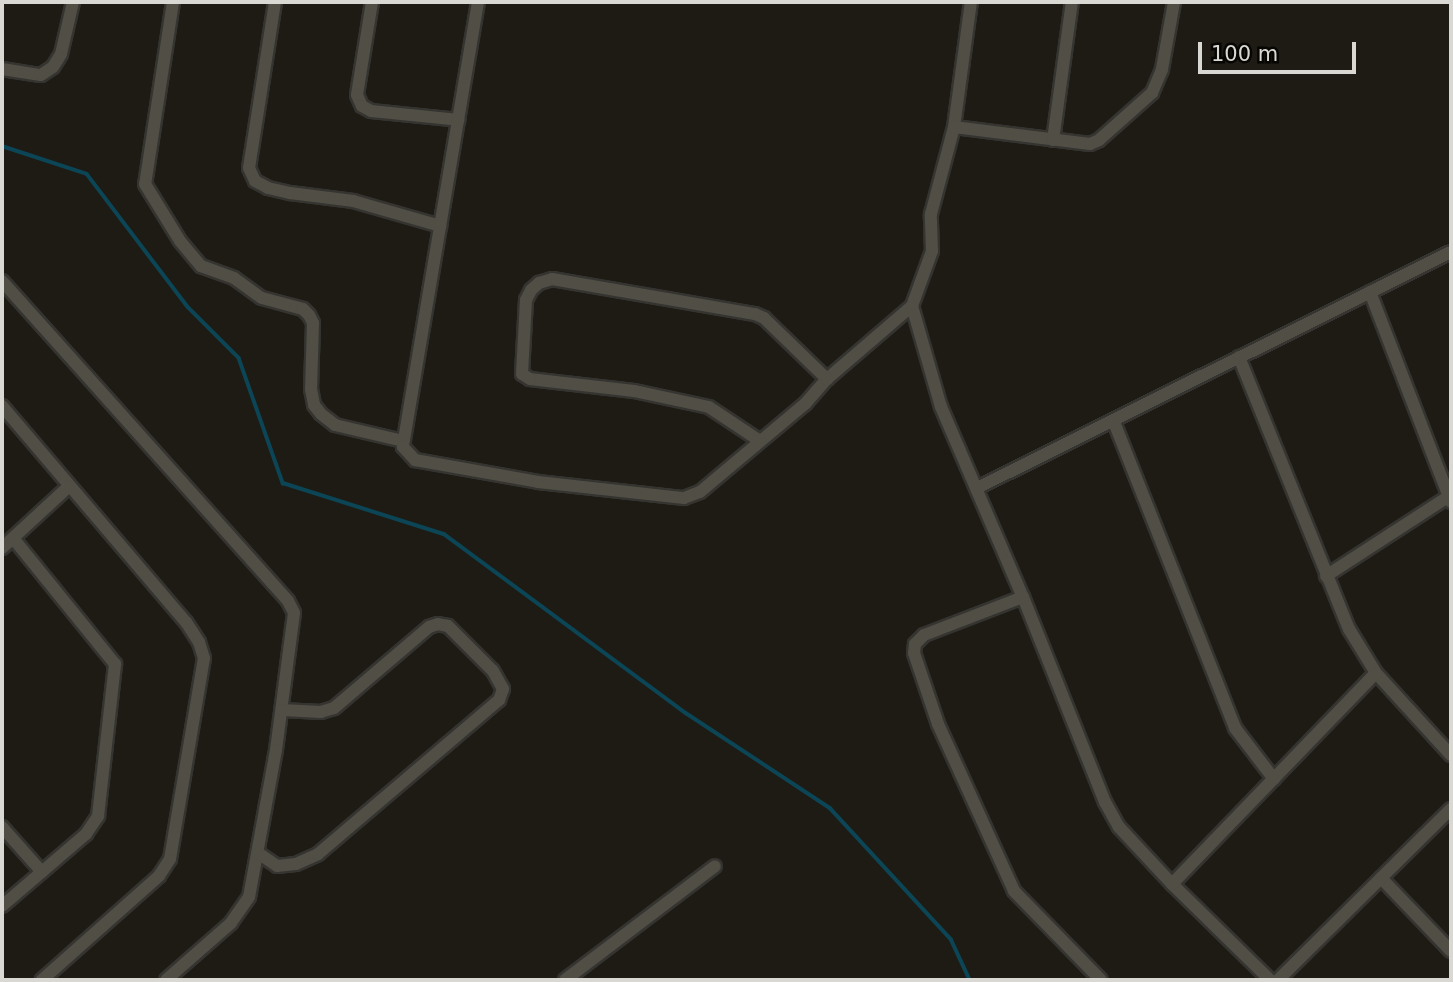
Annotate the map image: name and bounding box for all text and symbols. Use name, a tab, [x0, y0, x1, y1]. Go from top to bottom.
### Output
scale bar	[1201, 28, 1358, 72]
text: 100 m	[1211, 42, 1278, 66]

